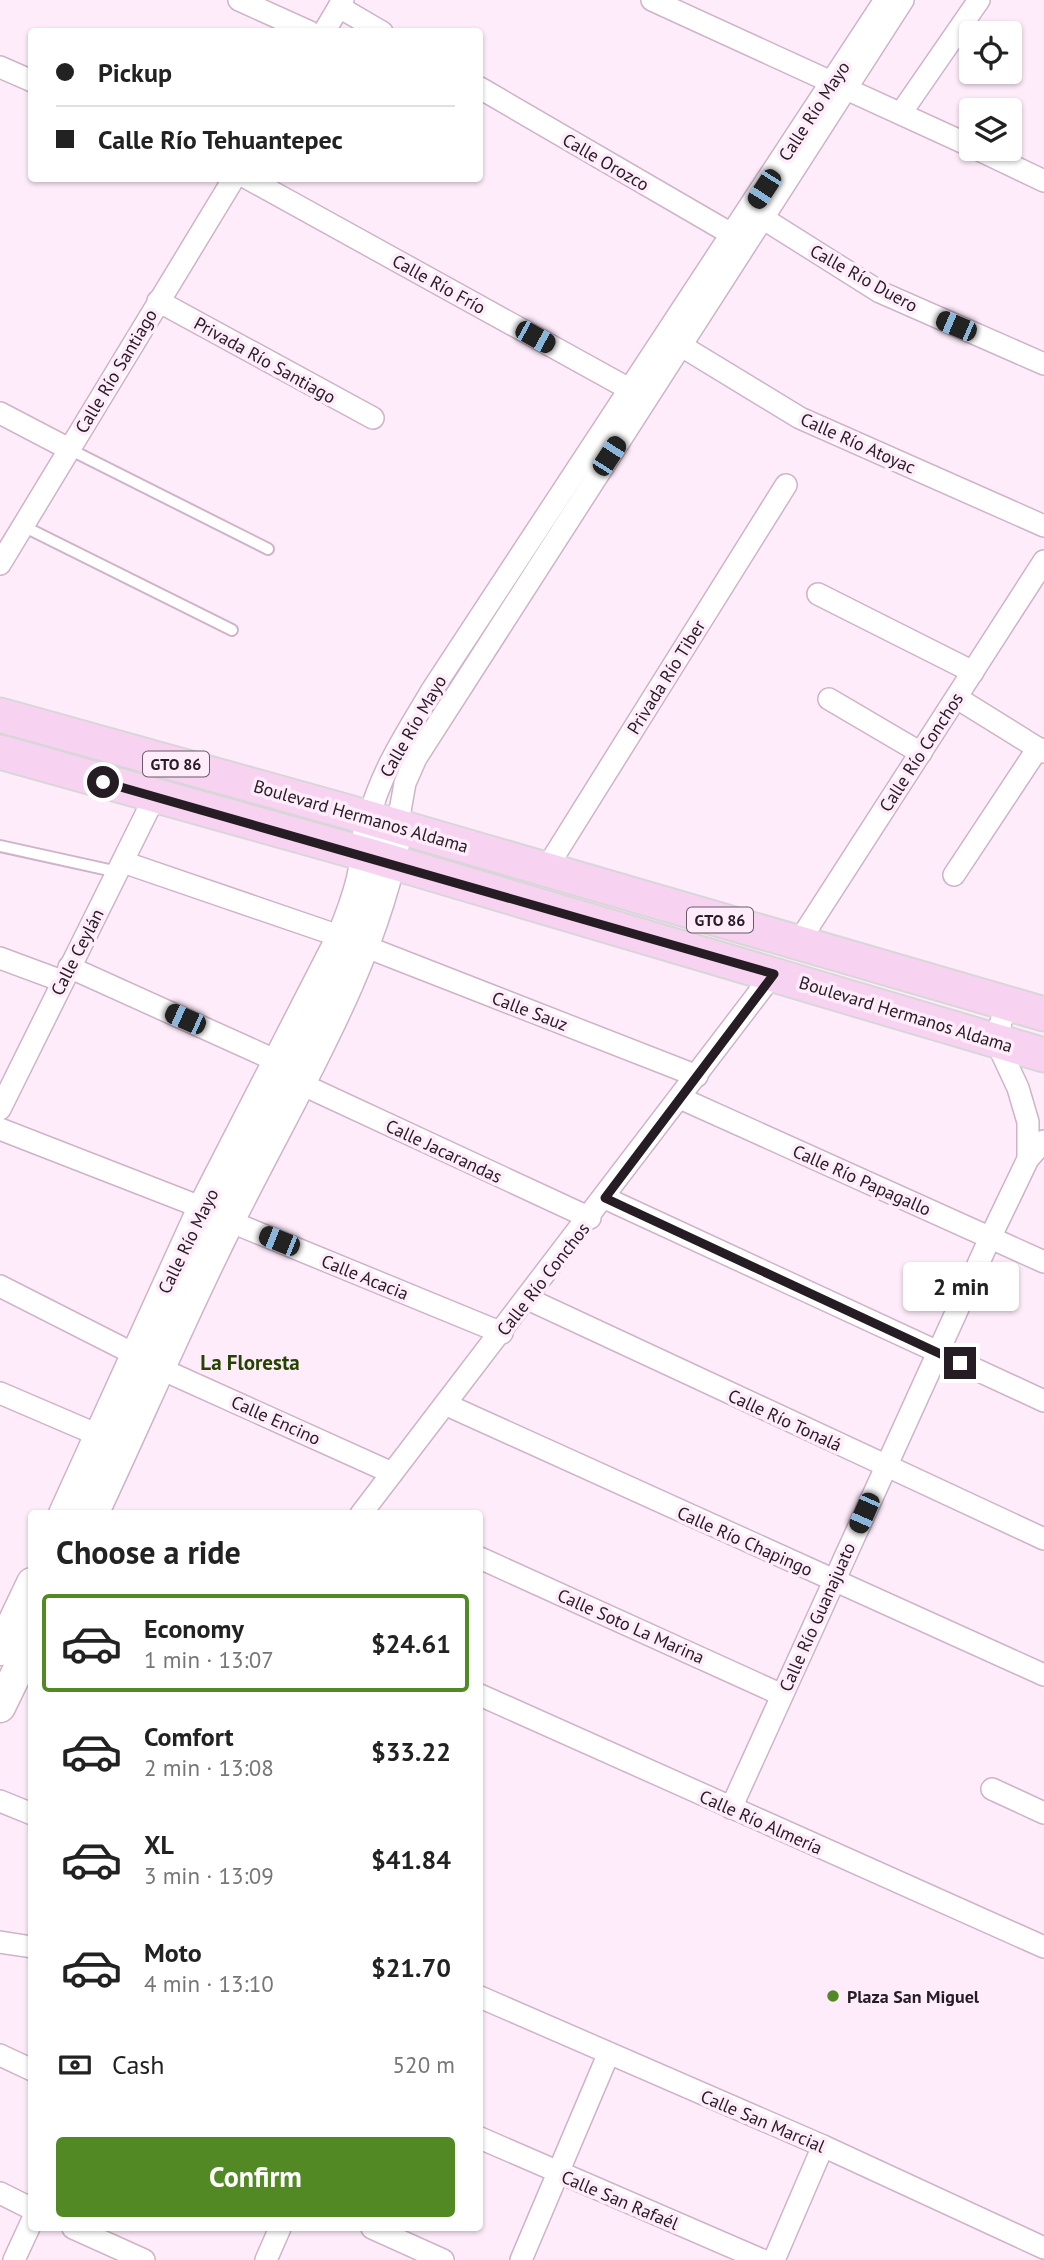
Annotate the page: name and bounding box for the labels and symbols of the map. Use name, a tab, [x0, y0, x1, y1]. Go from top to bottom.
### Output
street label: Calle Río Mayo	[773, 57, 855, 165]
street label: Calle Orozco	[559, 128, 653, 196]
car	[744, 166, 785, 212]
street label: Calle Río Duero	[806, 239, 922, 317]
street label: Calle Río Frío	[388, 249, 490, 319]
street label: Calle Río Santiago	[70, 305, 162, 437]
car	[933, 308, 980, 344]
street label: Privada Río Santiago	[190, 311, 340, 409]
car	[512, 318, 559, 356]
street label: Calle Río Atoyac	[797, 407, 919, 479]
car	[589, 433, 630, 479]
street label: Privada Río Tiber	[622, 616, 710, 738]
street label: Calle Río Mayo	[374, 671, 452, 781]
street label: Calle Río Conchos	[874, 688, 968, 816]
road number: GTO 86	[143, 751, 209, 776]
route start	[87, 766, 119, 798]
street label: Boulevard Hermanos Aldama	[251, 774, 471, 858]
street label: Calle Ceylán	[45, 905, 109, 999]
road number: GTO 86	[687, 908, 753, 932]
street label: Boulevard Hermanos Aldama	[796, 971, 1016, 1057]
street label: Calle Sauz	[489, 986, 571, 1036]
car	[162, 1001, 209, 1037]
street label: Calle Jacarandas	[382, 1114, 506, 1188]
street label: Calle Río Papagallo	[789, 1139, 935, 1221]
street label: Calle Río Mayo	[153, 1185, 223, 1297]
street label: Calle Río Conchos	[492, 1218, 594, 1340]
car	[256, 1223, 303, 1259]
street label: Calle Acacia	[318, 1249, 412, 1305]
callout: 2 min	[902, 1262, 1018, 1310]
route end	[944, 1347, 976, 1379]
district label: La Floresta	[200, 1349, 300, 1376]
street label: Calle Río Tonalá	[724, 1384, 846, 1456]
street label: Calle Encino	[228, 1390, 324, 1450]
car	[846, 1490, 883, 1536]
street label: Calle Río Chapingo	[674, 1501, 816, 1581]
street label: Calle Río Guanajuato	[774, 1539, 860, 1695]
street label: Calle Soto La Marina	[554, 1583, 708, 1669]
street label: Calle Río Almería	[696, 1785, 826, 1859]
place label: Plaza San Miguel	[847, 1985, 980, 2008]
marker: Plaza San Miguel	[825, 1988, 841, 2004]
street label: Calle San Marcial	[697, 2084, 829, 2158]
street label: Calle San Rafaél	[558, 2165, 683, 2235]

